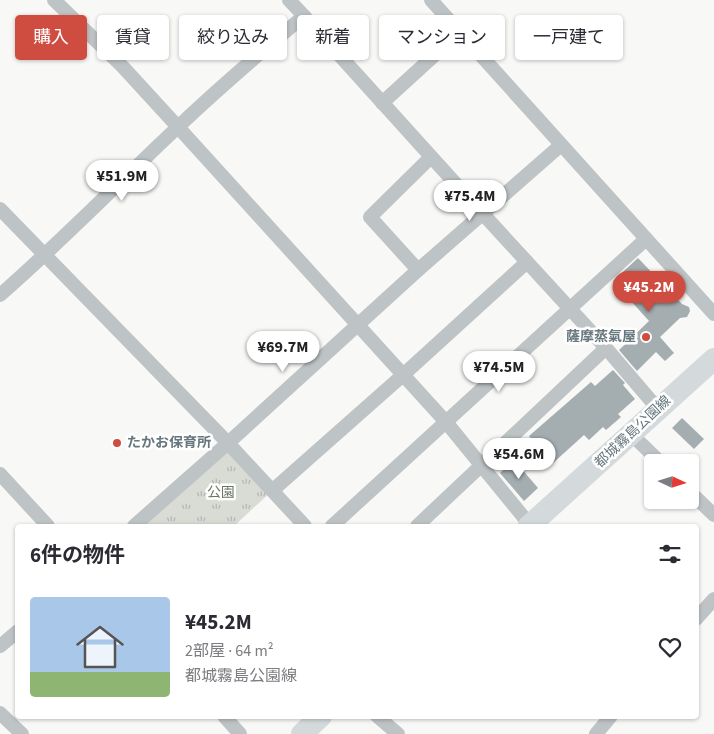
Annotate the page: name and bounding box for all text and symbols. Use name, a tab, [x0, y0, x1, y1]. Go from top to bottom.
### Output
chip: 購入	[15, 15, 87, 60]
chip: 賃貸	[97, 15, 169, 60]
chip: 絞り込み	[179, 15, 287, 60]
chip: 新着	[297, 15, 369, 60]
chip: マンション	[379, 15, 505, 60]
chip: 一戸建て	[515, 15, 623, 60]
pin: ¥51.9M	[81, 160, 163, 202]
text: ¥51.9M	[97, 165, 147, 187]
pin: ¥75.4M	[429, 180, 511, 222]
text: ¥75.4M	[445, 185, 495, 207]
pin: ¥45.2M	[608, 270, 690, 313]
text: ¥45.2M	[624, 276, 674, 298]
place label: 薩摩蒸氣屋	[566, 327, 636, 347]
pin: ¥69.7M	[242, 330, 324, 373]
marker: 薩摩蒸氣屋	[640, 331, 652, 343]
text: ¥69.7M	[258, 336, 308, 358]
pin: ¥74.5M	[458, 350, 540, 393]
text: ¥74.5M	[474, 356, 524, 378]
street label: 都城霧島公園線	[590, 391, 676, 473]
place label: たかお保育所	[127, 433, 211, 453]
marker: たかお保育所	[111, 437, 123, 449]
pin: ¥54.6M	[478, 438, 560, 480]
text: ¥54.6M	[494, 443, 544, 465]
north arrow	[644, 454, 699, 509]
map controls	[644, 454, 699, 509]
park label: 公園	[207, 483, 235, 503]
text: 6件の物件	[30, 540, 125, 570]
icon: filters	[656, 540, 684, 568]
text: ¥45.2M	[185, 607, 252, 637]
icon: home	[70, 617, 130, 677]
icon: heart	[656, 633, 684, 661]
text: 2部屋 · 64 m²	[185, 640, 274, 662]
text: 都城霧島公園線	[185, 665, 297, 687]

